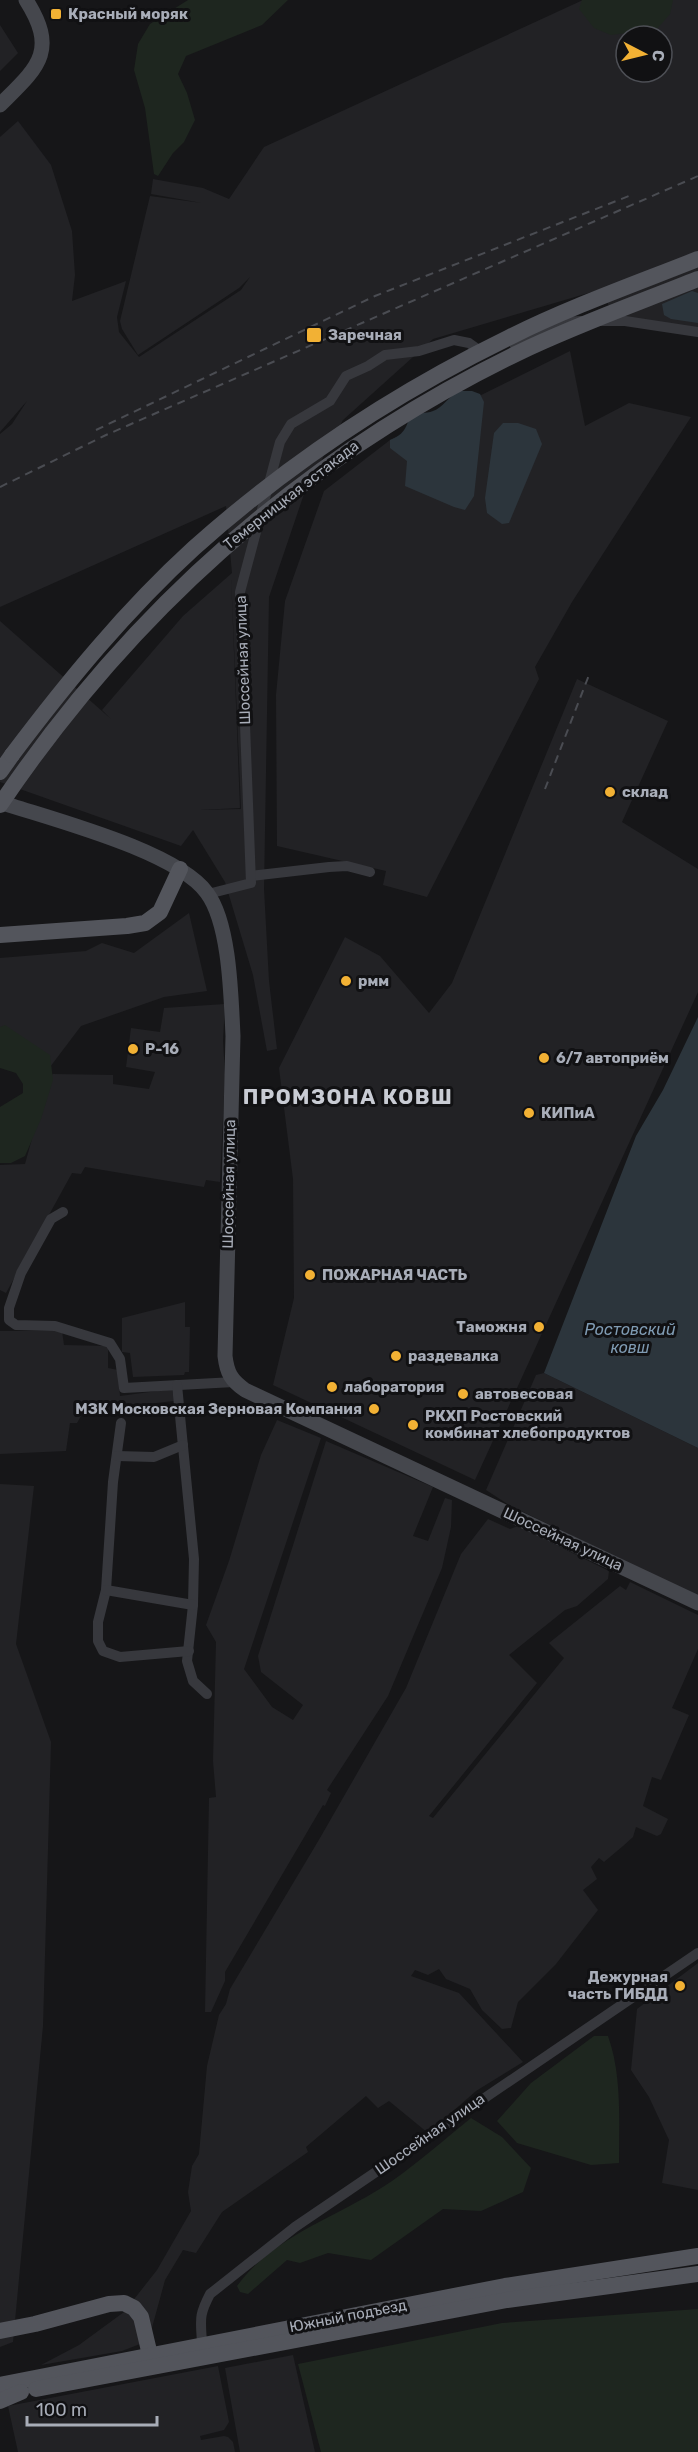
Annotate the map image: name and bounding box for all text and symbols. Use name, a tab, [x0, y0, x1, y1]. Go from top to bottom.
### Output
place label: Красный моряк	[68, 5, 188, 23]
marker: Красный моряк	[49, 7, 63, 21]
north arrow	[614, 24, 674, 84]
text: С	[648, 49, 669, 63]
marker: Заречная	[305, 326, 323, 344]
place label: Заречная	[328, 326, 402, 344]
street label: Темерницкая эстакада	[220, 437, 362, 553]
street label: Шоссейная улица	[232, 595, 254, 725]
place label: склад	[622, 783, 668, 801]
marker: склад	[603, 785, 617, 799]
place label: рмм	[358, 972, 389, 990]
marker: рмм	[339, 974, 353, 988]
place label: Р-16	[145, 1040, 179, 1058]
marker: Р-16	[126, 1042, 140, 1056]
place label: 6/7 автоприём	[556, 1049, 669, 1067]
marker: 6/7 автоприём	[537, 1051, 551, 1065]
district label: ПРОМЗОНА КОВШ	[243, 1084, 453, 1109]
place label: КИПиА	[541, 1104, 595, 1122]
marker: КИПиА	[522, 1106, 536, 1120]
street label: Шоссейная улица	[219, 1119, 239, 1249]
place label: ПОЖАРНАЯ ЧАСТЬ	[322, 1266, 468, 1284]
marker: ПОЖАРНАЯ ЧАСТЬ	[303, 1268, 317, 1282]
place label: Таможня	[456, 1318, 527, 1336]
marker: Таможня	[532, 1320, 546, 1334]
water label: Ростовский ковш	[584, 1320, 676, 1357]
place label: раздевалка	[408, 1347, 499, 1365]
marker: раздевалка	[389, 1349, 403, 1363]
place label: лаборатория	[344, 1378, 444, 1396]
marker: лаборатория	[325, 1380, 339, 1394]
place label: автовесовая	[475, 1385, 573, 1403]
marker: автовесовая	[456, 1387, 470, 1401]
place label: МЗК Московская Зерновая Компания	[75, 1400, 362, 1418]
marker: МЗК Московская Зерновая Компания	[367, 1402, 381, 1416]
place label: РКХП Ростовский комбинат хлебопродуктов	[425, 1407, 630, 1442]
marker: РКХП Ростовский комбинат хлебопродуктов	[406, 1418, 420, 1432]
street label: Шоссейная улица	[501, 1503, 625, 1575]
place label: Дежурная часть ГИБДД	[568, 1968, 668, 2003]
marker: Дежурная часть ГИБДД	[673, 1979, 687, 1993]
street label: Шоссейная улица	[372, 2089, 488, 2179]
street label: Южный подъезд	[288, 2296, 408, 2336]
scale bar	[27, 2389, 158, 2427]
text: 100 m	[36, 2399, 87, 2421]

